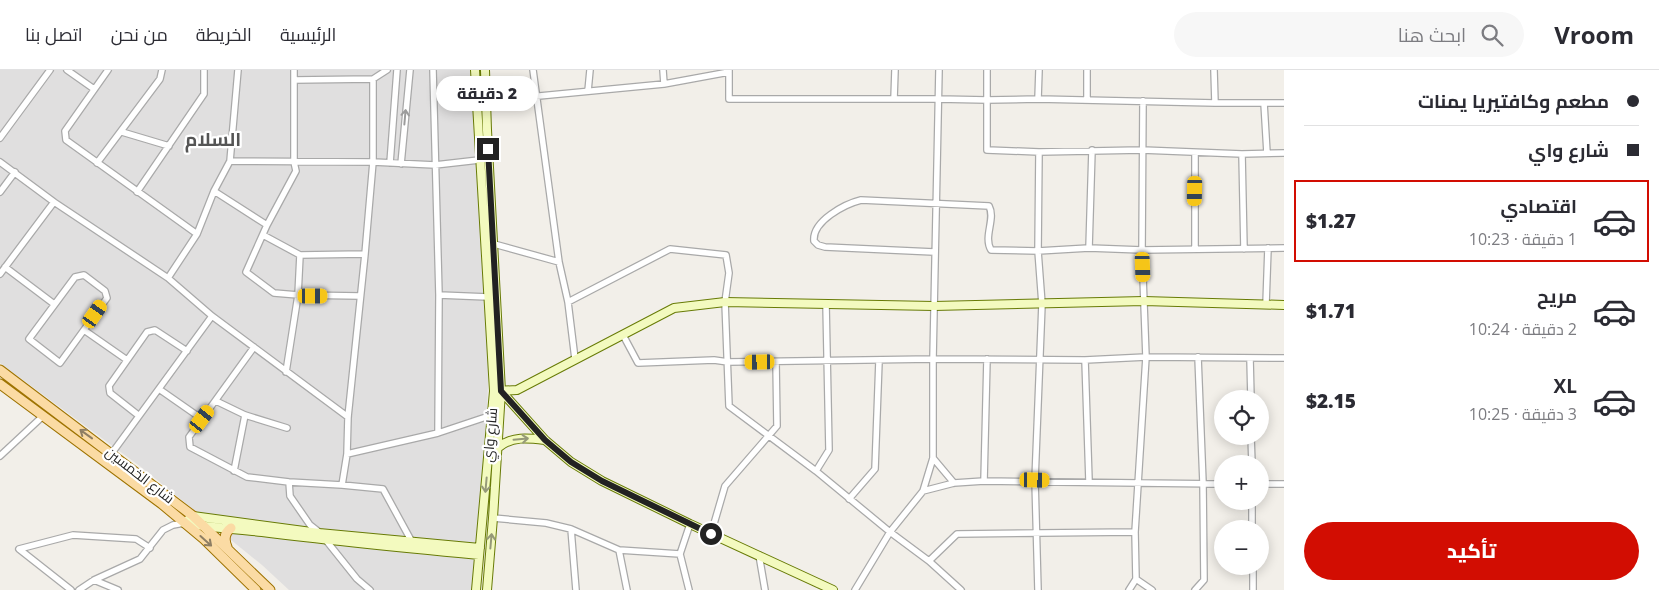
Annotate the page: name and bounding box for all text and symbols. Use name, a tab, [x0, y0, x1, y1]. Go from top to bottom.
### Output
search box	[1174, 12, 1524, 57]
text: Vroom	[1554, 18, 1634, 51]
icon: search	[1478, 21, 1506, 49]
text: اتصل بنا	[25, 22, 83, 46]
text: من نحن	[111, 22, 168, 46]
text: الخريطة	[196, 22, 252, 46]
text: الرئيسية	[280, 22, 336, 46]
text: ابحث هنا	[1398, 22, 1466, 48]
callout: 2 دقيقة	[437, 77, 539, 112]
text: 2 دقيقة	[457, 82, 517, 104]
text: مطعم وكافتيريا يمنات	[1418, 88, 1609, 114]
one-way arrow	[401, 109, 410, 125]
district label: السلام	[185, 126, 241, 153]
text: شارع واي	[1528, 137, 1609, 163]
route end	[477, 138, 499, 160]
car	[1187, 176, 1202, 206]
text: اقتصادي	[1501, 193, 1577, 219]
icon: car	[1592, 199, 1637, 244]
text: $1.27	[1306, 208, 1356, 234]
text: 1 دقيقة · 10:23	[1469, 228, 1577, 250]
car	[1134, 252, 1151, 282]
text: مريح	[1537, 283, 1577, 309]
car	[298, 289, 328, 304]
icon: car	[1592, 289, 1637, 334]
car	[80, 297, 109, 331]
text: $1.71	[1306, 298, 1356, 324]
text: 2 دقيقة · 10:24	[1469, 318, 1577, 340]
car	[744, 354, 775, 370]
text: XL	[1554, 373, 1577, 399]
icon: car	[1592, 379, 1637, 424]
text: $2.15	[1306, 388, 1356, 414]
map controls	[1214, 390, 1269, 575]
button: locate	[1214, 390, 1269, 445]
car	[186, 403, 217, 435]
text: 3 دقيقة · 10:25	[1469, 403, 1577, 425]
street label: شارع واي	[478, 407, 504, 463]
one-way arrow	[79, 429, 93, 439]
one-way arrow	[512, 434, 528, 444]
street label: شارع الخمسين	[102, 442, 179, 507]
button: +	[1214, 455, 1269, 510]
car	[1019, 472, 1050, 488]
one-way arrow	[481, 477, 491, 493]
button: −	[1214, 520, 1269, 575]
button: تأكيد	[1304, 522, 1639, 580]
route start	[700, 523, 722, 545]
one-way arrow	[486, 534, 496, 550]
one-way arrow	[199, 535, 212, 547]

